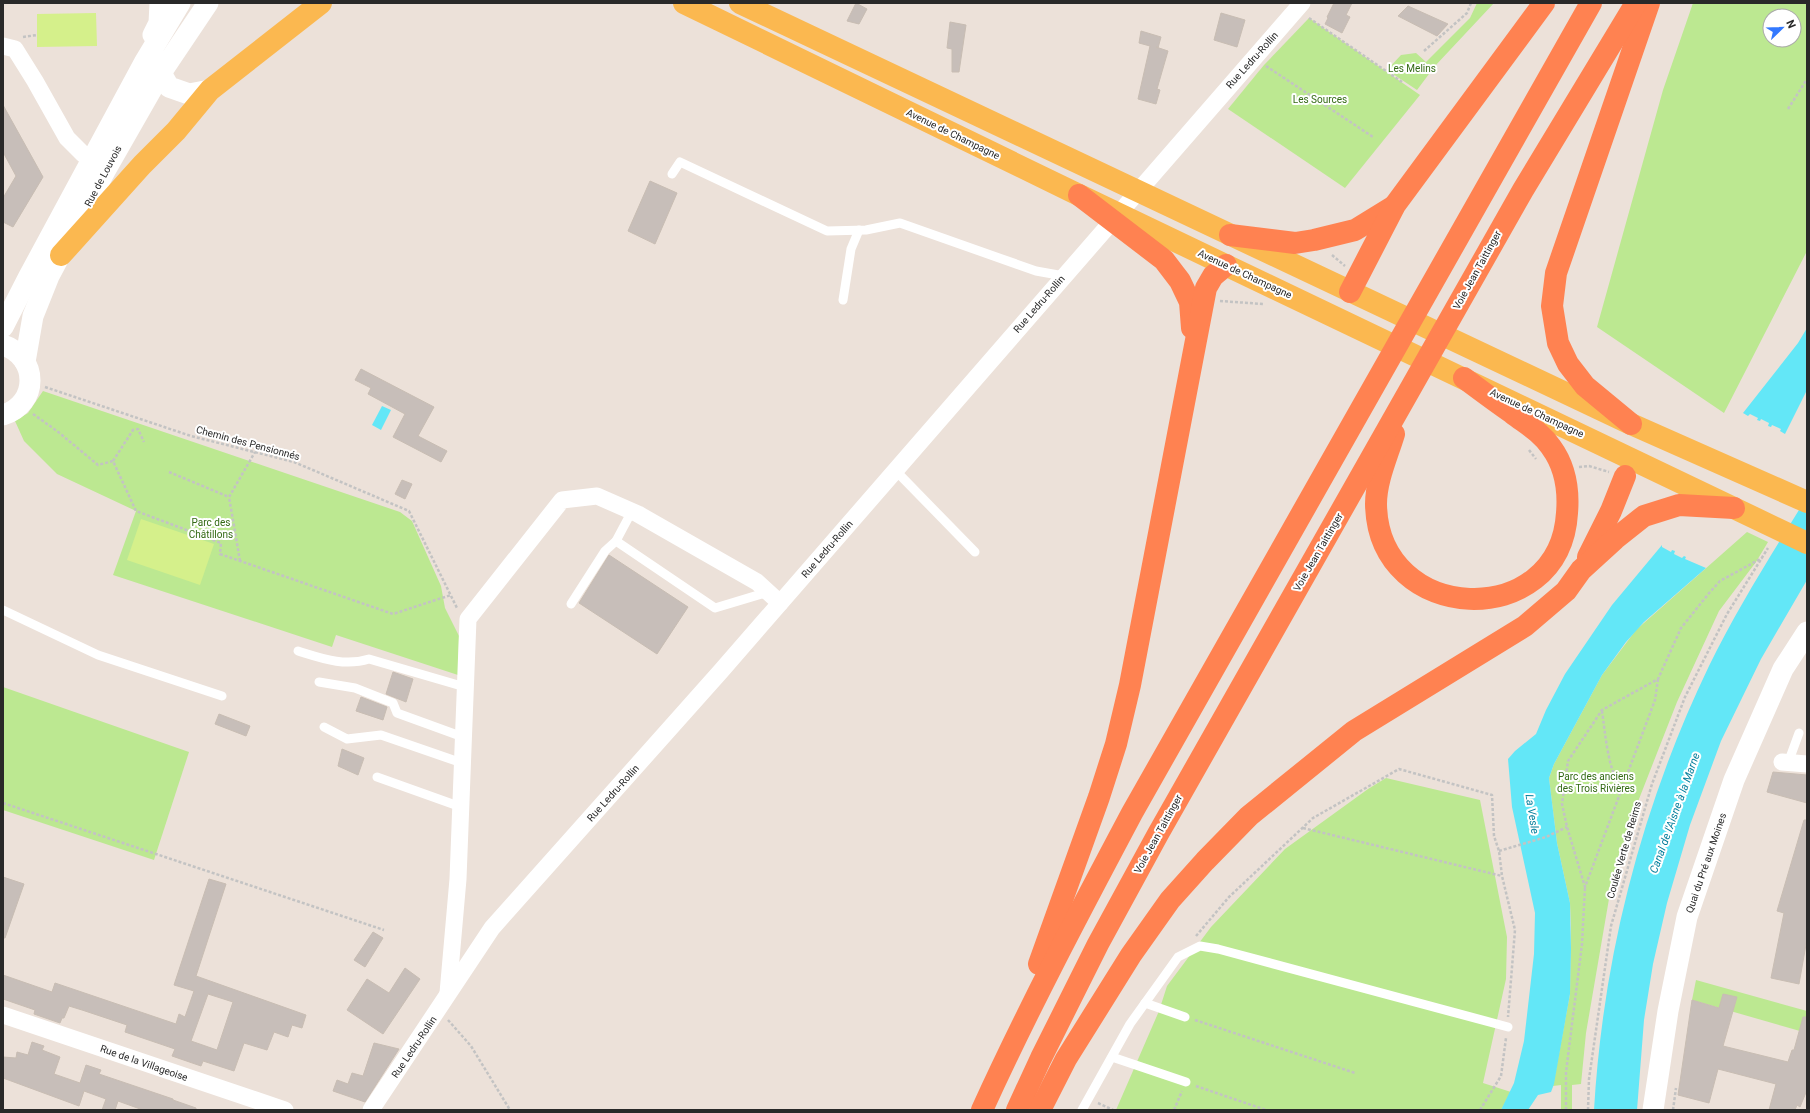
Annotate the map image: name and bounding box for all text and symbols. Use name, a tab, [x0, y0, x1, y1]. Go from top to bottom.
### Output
north arrow	[1762, 8, 1802, 48]
text: N	[1783, 18, 1798, 31]
street label: Rue Ledru-Rollin	[1224, 30, 1280, 90]
park label: Les Melins	[1388, 63, 1436, 74]
park label: Les Sources	[1293, 94, 1347, 105]
street label: Avenue de Champagne	[905, 107, 1001, 161]
street label: Rue de Louvois	[82, 144, 124, 208]
street label: Voie Jean Taittinger	[1451, 228, 1503, 311]
street label: Avenue de Champagne	[1196, 247, 1294, 301]
street label: Rue Ledru-Rollin	[1011, 273, 1067, 335]
street label: Avenue de Champagne	[1488, 386, 1586, 440]
street label: Chemin des Pensionnés	[195, 424, 301, 462]
street label: Voie Jean Taittinger	[1291, 511, 1345, 593]
park label: Parc des Châtillons	[189, 517, 233, 540]
street label: Rue Ledru-Rollin	[799, 518, 855, 580]
water label: Canal de l'Aisne à la Marne	[1647, 751, 1703, 875]
street label: Rue Ledru-Rollin	[585, 763, 641, 823]
park label: Parc des anciens des Trois Rivières	[1557, 771, 1635, 794]
street label: Voie Jean Taittinger	[1132, 792, 1184, 875]
water label: La Vesle	[1522, 793, 1542, 835]
street label: Coulée Verte de Reims	[1605, 800, 1643, 900]
street label: Quai du Pré aux Moines	[1684, 812, 1728, 914]
street label: Rue Ledru-Rollin	[389, 1014, 439, 1080]
street label: Rue de la Villageoise	[99, 1043, 189, 1083]

